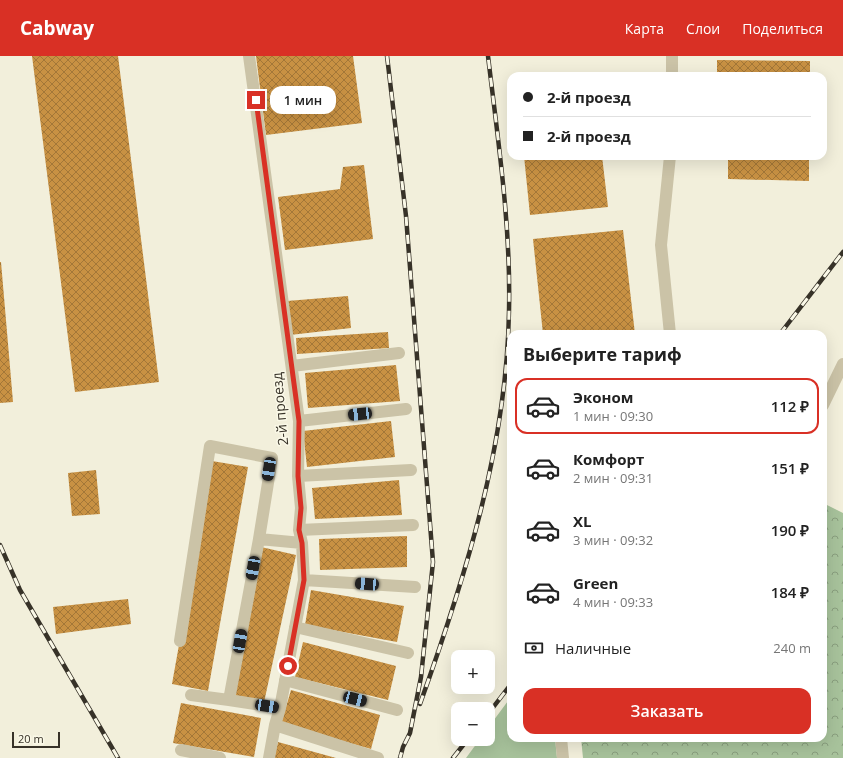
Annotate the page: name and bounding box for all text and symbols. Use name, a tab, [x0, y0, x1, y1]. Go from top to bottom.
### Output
text: Cabway	[20, 15, 94, 41]
text: Карта	[625, 19, 664, 38]
text: Слои	[686, 19, 720, 38]
text: Поделиться	[742, 19, 823, 38]
callout: 1 мин	[270, 86, 336, 114]
text: 2-й проезд	[547, 87, 631, 107]
route end	[247, 91, 265, 109]
text: 1 мин	[284, 91, 322, 109]
text: 2-й проезд	[547, 126, 631, 146]
text: Выберите тариф	[523, 342, 682, 366]
street label: 2-й проезд	[267, 372, 292, 446]
text: Эконом	[573, 387, 633, 407]
icon: car	[525, 388, 561, 424]
text: 112 ₽	[771, 396, 809, 416]
car	[347, 407, 373, 421]
text: 1 мин · 09:30	[573, 407, 653, 425]
text: Комфорт	[573, 449, 644, 469]
icon: car	[525, 450, 561, 486]
car	[261, 456, 277, 482]
text: 151 ₽	[771, 458, 809, 478]
text: 2 мин · 09:31	[573, 469, 653, 487]
text: XL	[573, 511, 591, 531]
icon: car	[525, 512, 561, 548]
text: 190 ₽	[771, 520, 809, 540]
text: 3 мин · 09:32	[573, 531, 653, 549]
car	[245, 555, 261, 581]
text: Green	[573, 573, 618, 593]
icon: car	[525, 574, 561, 610]
car	[355, 577, 379, 591]
text: 184 ₽	[771, 582, 809, 602]
text: 4 мин · 09:33	[573, 593, 653, 611]
car	[232, 628, 248, 654]
icon: cash	[523, 637, 545, 659]
text: Наличные	[555, 638, 631, 658]
text: 240 m	[773, 639, 811, 657]
map controls	[451, 650, 495, 746]
button: +	[451, 650, 495, 694]
route start	[279, 657, 297, 675]
button: Заказать	[523, 688, 811, 734]
car	[342, 690, 368, 708]
car	[254, 698, 280, 714]
button: −	[451, 702, 495, 746]
scale bar	[12, 730, 60, 749]
text: 20 m	[18, 731, 44, 746]

